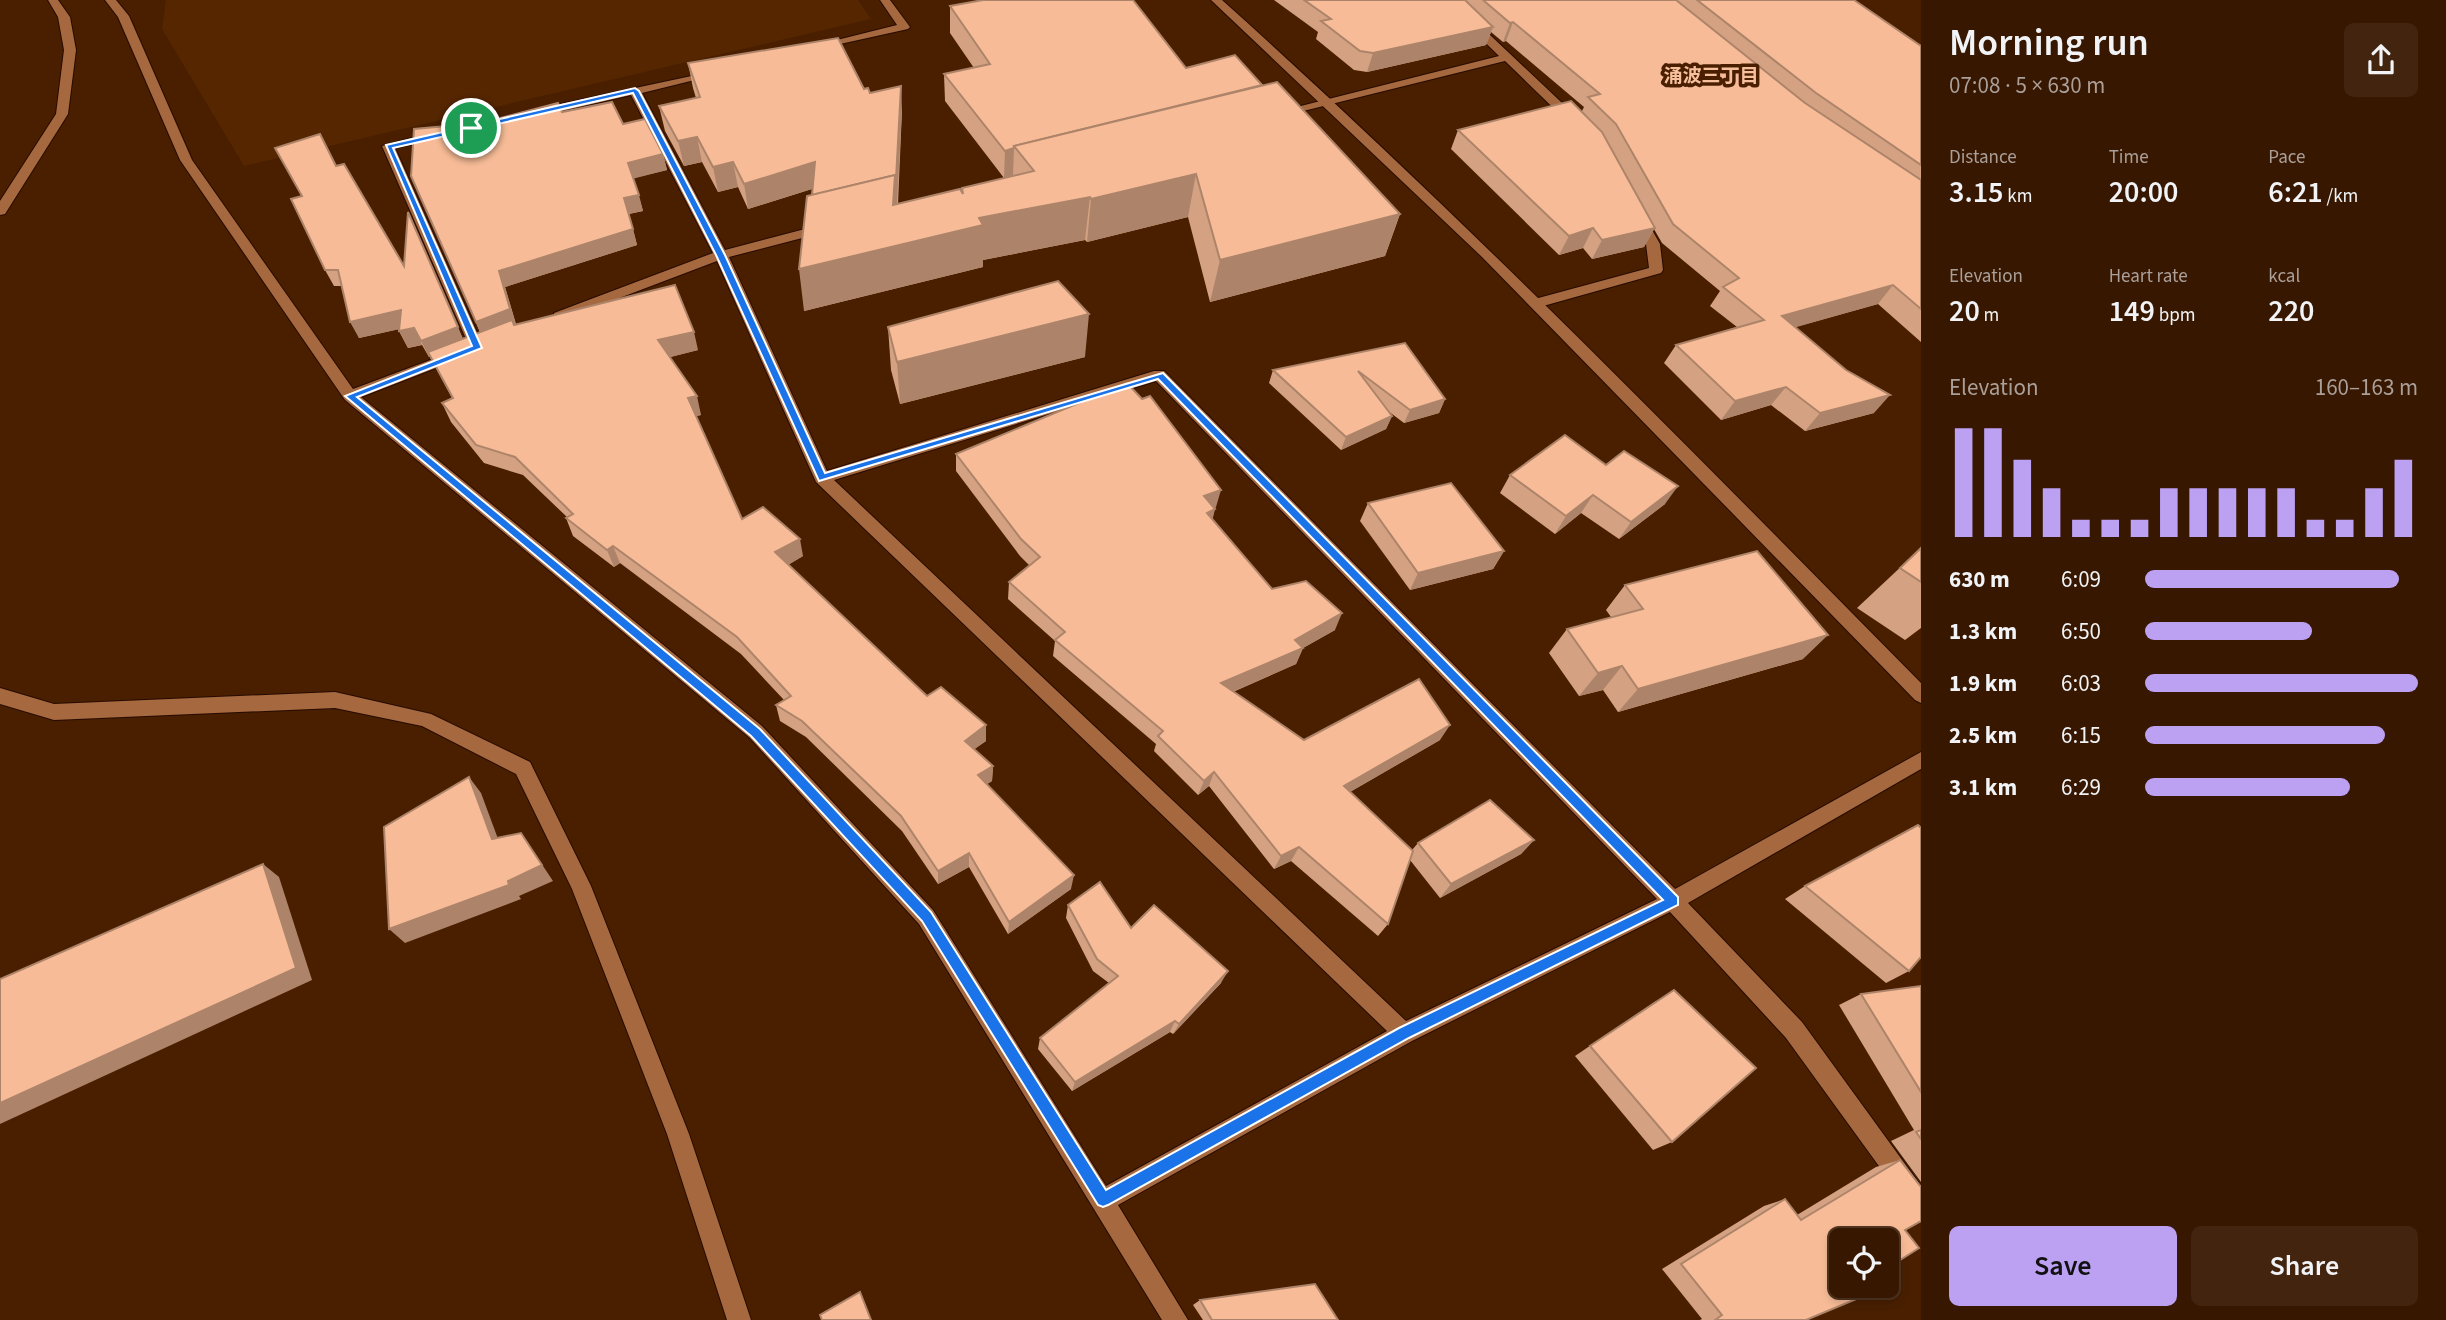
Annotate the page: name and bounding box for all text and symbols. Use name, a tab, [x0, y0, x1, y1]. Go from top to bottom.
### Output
text: Morning run	[1949, 16, 2149, 70]
button: share	[2344, 23, 2418, 97]
district label: 涌波三丁目	[1663, 63, 1759, 90]
text: 07:08 · 5 × 630 m	[1949, 69, 2105, 102]
pin	[441, 98, 501, 158]
icon: arrive	[452, 109, 490, 147]
text: Distance	[1949, 144, 2017, 171]
text: Time	[2109, 144, 2149, 171]
text: Pace	[2268, 144, 2306, 171]
text: 3.15	[1949, 171, 2003, 214]
text: 20:00	[2109, 171, 2178, 214]
text: 6:21	[2268, 171, 2323, 214]
text: km	[2003, 183, 2032, 210]
text: /km	[2323, 183, 2358, 210]
text: Elevation	[1949, 263, 2023, 290]
text: Heart rate	[2109, 263, 2188, 290]
text: kcal	[2268, 263, 2300, 290]
text: 20	[1949, 290, 1980, 333]
text: 149	[2109, 290, 2155, 333]
text: 220	[2268, 290, 2315, 333]
text: m	[1980, 302, 1999, 329]
text: bpm	[2155, 302, 2195, 329]
text: Elevation	[1949, 371, 2039, 404]
text: 160–163 m	[2315, 371, 2418, 404]
text: 630 m	[1949, 563, 2010, 596]
text: 6:09	[2061, 563, 2101, 596]
text: 1.3 km	[1949, 615, 2017, 648]
text: 6:50	[2061, 615, 2101, 648]
text: 1.9 km	[1949, 667, 2017, 700]
text: 6:03	[2061, 667, 2101, 700]
text: 2.5 km	[1949, 719, 2017, 752]
text: 6:15	[2061, 719, 2101, 752]
text: 3.1 km	[1949, 771, 2017, 804]
text: 6:29	[2061, 771, 2101, 804]
button: Save	[1949, 1226, 2177, 1306]
button: Share	[2191, 1226, 2418, 1306]
map controls	[1829, 1228, 1899, 1298]
button: locate	[1829, 1228, 1899, 1298]

